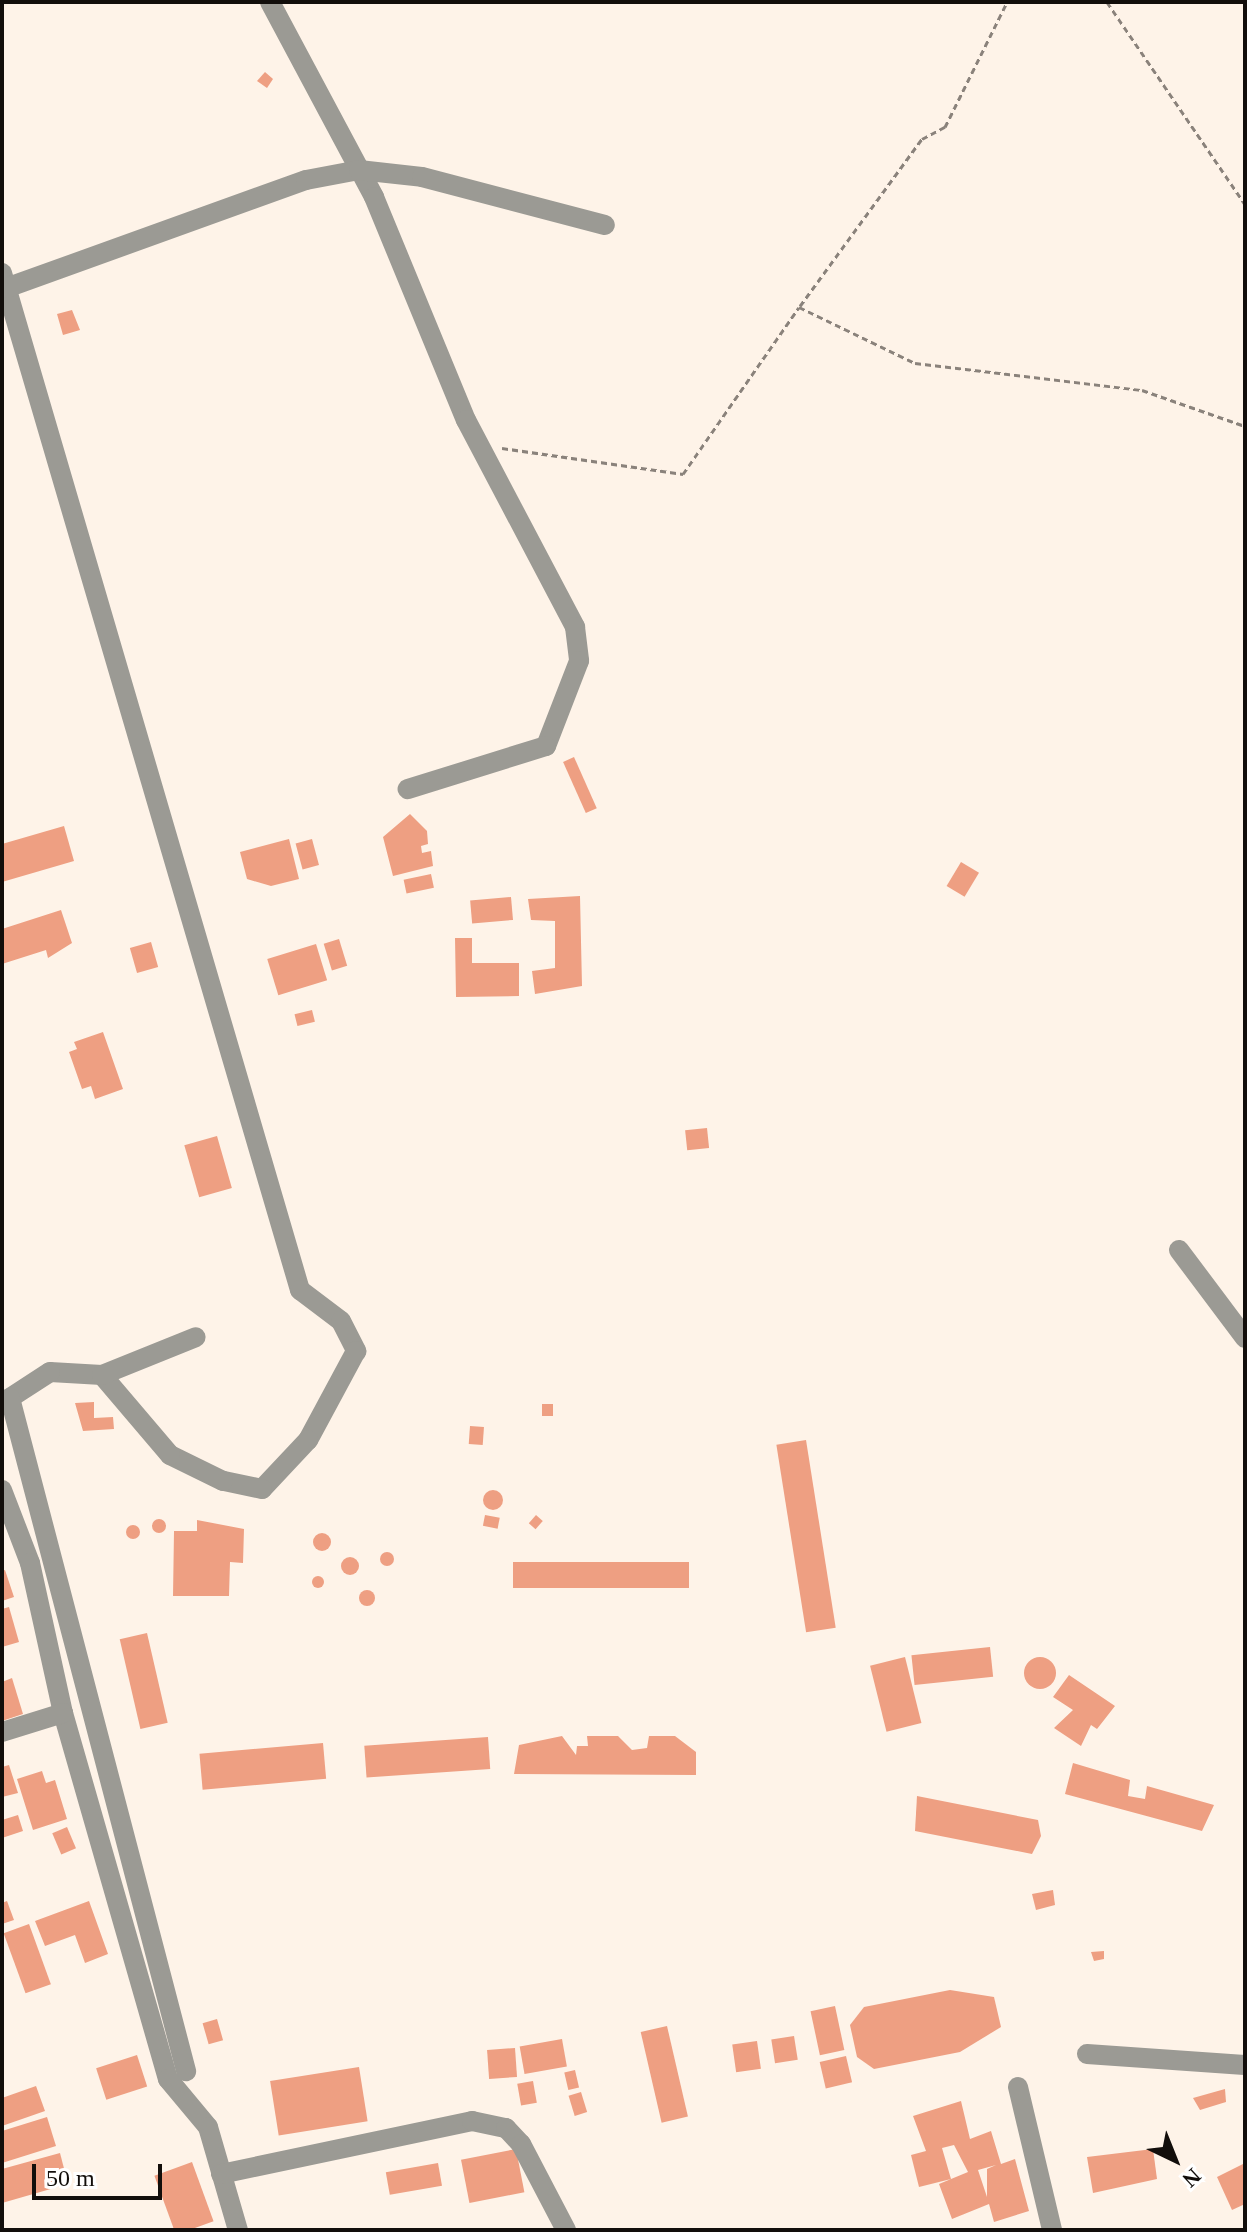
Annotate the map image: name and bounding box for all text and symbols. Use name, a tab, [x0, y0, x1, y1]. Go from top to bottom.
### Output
north arrow	[1135, 2120, 1215, 2200]
scale bar	[36, 2148, 166, 2198]
text: N	[1177, 2163, 1206, 2192]
text: 50 m	[46, 2165, 95, 2191]

